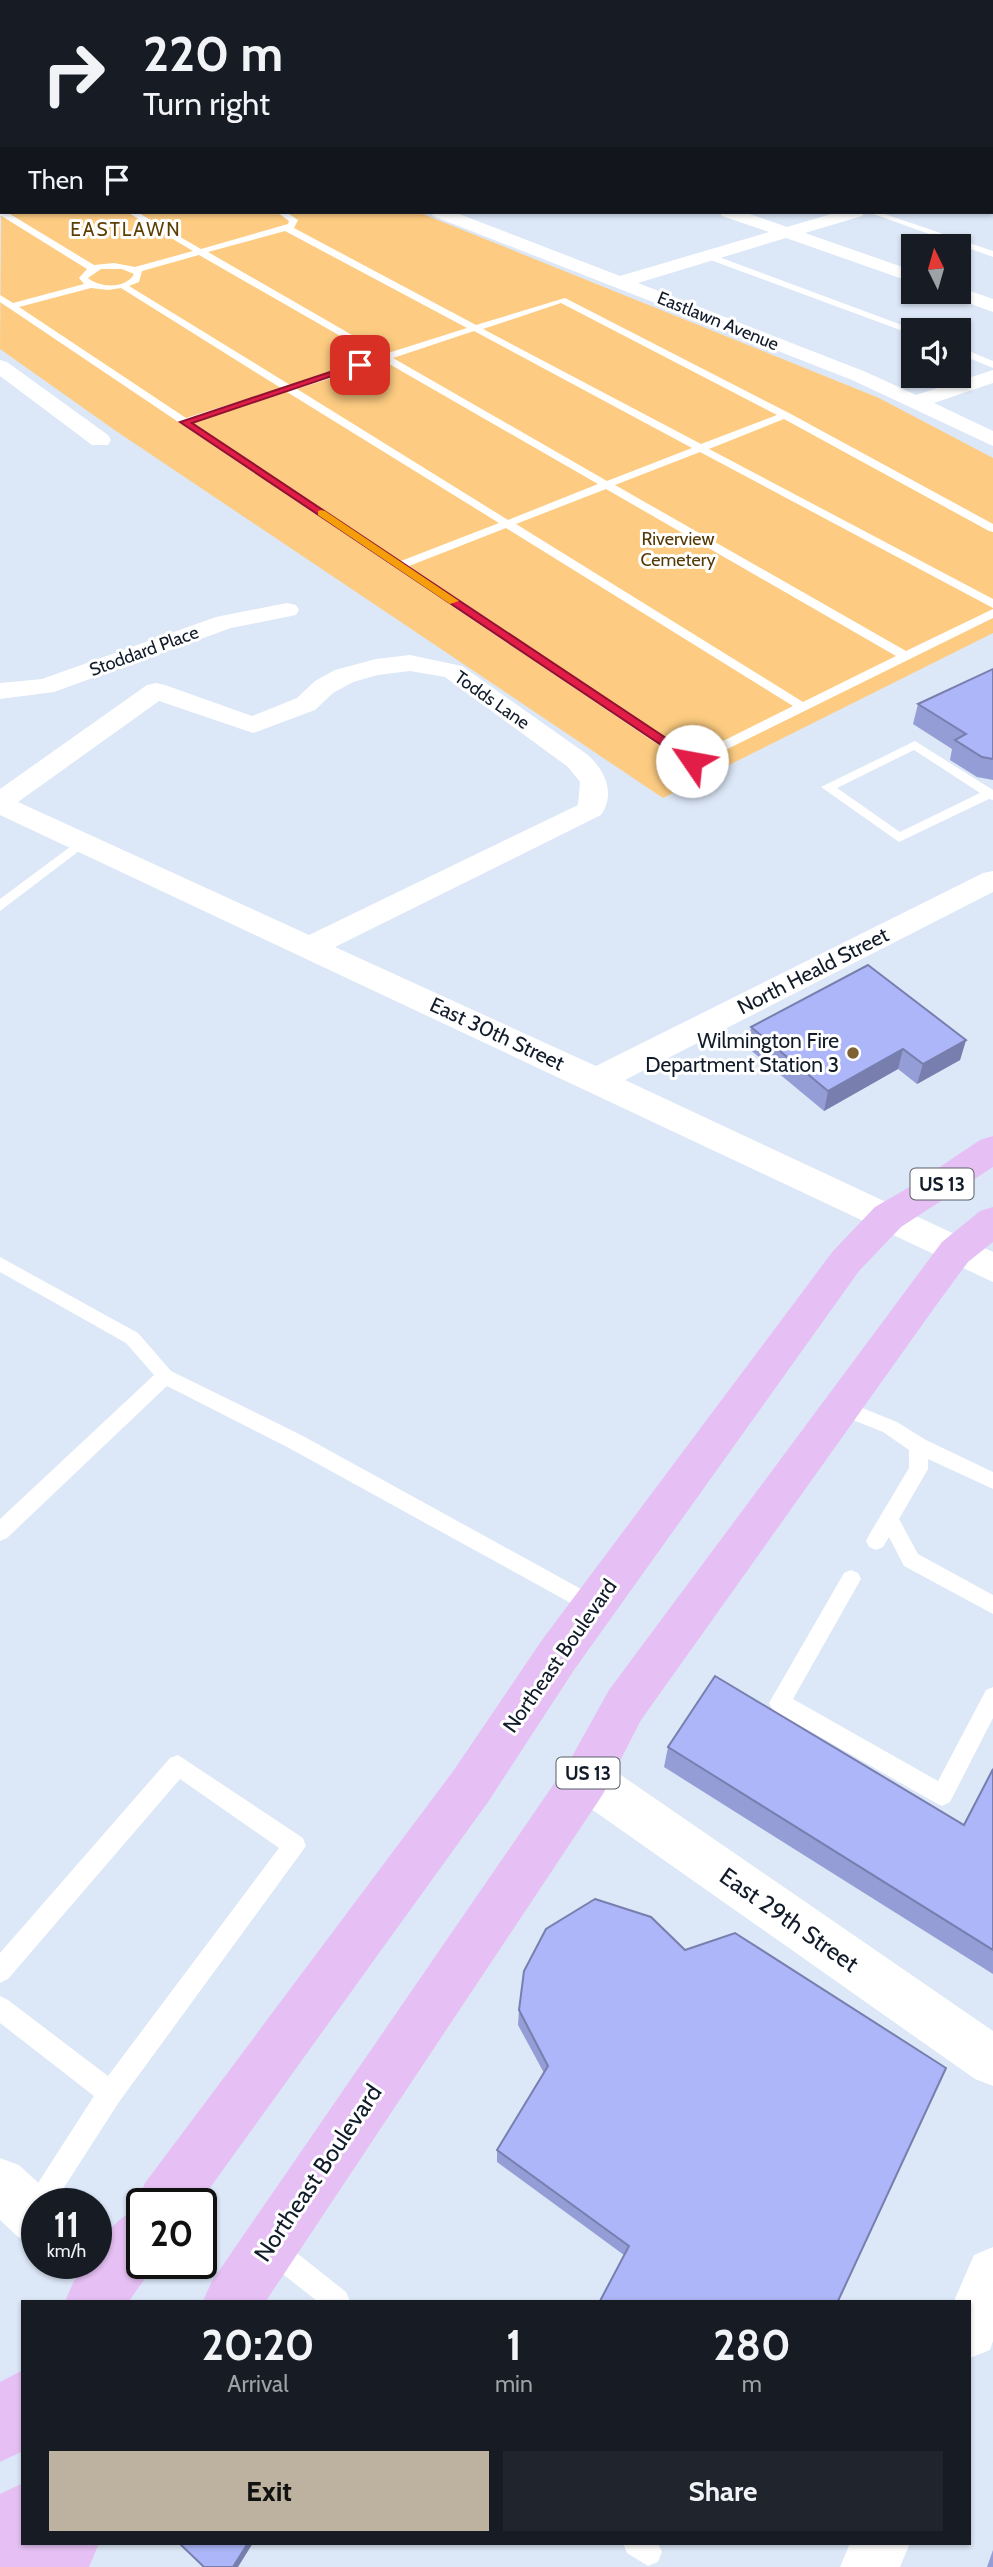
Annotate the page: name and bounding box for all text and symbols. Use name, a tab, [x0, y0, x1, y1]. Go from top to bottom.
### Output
text: 220 m	[143, 24, 283, 83]
icon: right	[28, 28, 119, 119]
text: Turn right	[143, 84, 270, 123]
icon: arrive	[98, 161, 136, 199]
text: Then	[28, 164, 84, 196]
district label: EASTLAWN	[70, 218, 182, 241]
north arrow	[901, 234, 971, 304]
map controls	[901, 234, 971, 388]
street label: Eastlawn Avenue	[654, 287, 782, 355]
button: sound	[901, 318, 971, 388]
pin	[330, 335, 390, 395]
icon: arrive	[341, 346, 379, 384]
park label: Riverview Cemetery	[640, 528, 716, 571]
street label: Stoddard Place	[86, 621, 202, 681]
street label: Todds Lane	[450, 666, 534, 734]
position arrow	[655, 724, 729, 798]
street label: North Heald Street	[733, 922, 893, 1019]
street label: East 30th Street	[426, 991, 568, 1076]
place label: Wilmington Fire Department Station 3	[645, 1028, 839, 1077]
marker: Wilmington Fire Department Station 3	[845, 1045, 861, 1061]
road number: US 13	[911, 1168, 974, 1200]
street label: Northeast Boulevard	[497, 1574, 622, 1737]
road number: US 13	[556, 1758, 620, 1788]
street label: East 29th Street	[714, 1861, 864, 1978]
street label: Northeast Boulevard	[248, 2079, 388, 2267]
speed limit sign: 20	[126, 2188, 217, 2279]
text: 11	[54, 2203, 79, 2246]
text: km/h	[47, 2240, 86, 2262]
text: 20:20	[201, 2319, 315, 2371]
text: 1	[506, 2319, 522, 2371]
text: 280	[713, 2319, 791, 2371]
text: Arrival	[227, 2370, 289, 2398]
text: min	[495, 2370, 533, 2398]
text: m	[742, 2370, 762, 2398]
button: Exit	[49, 2451, 489, 2531]
button: Share	[503, 2451, 943, 2531]

